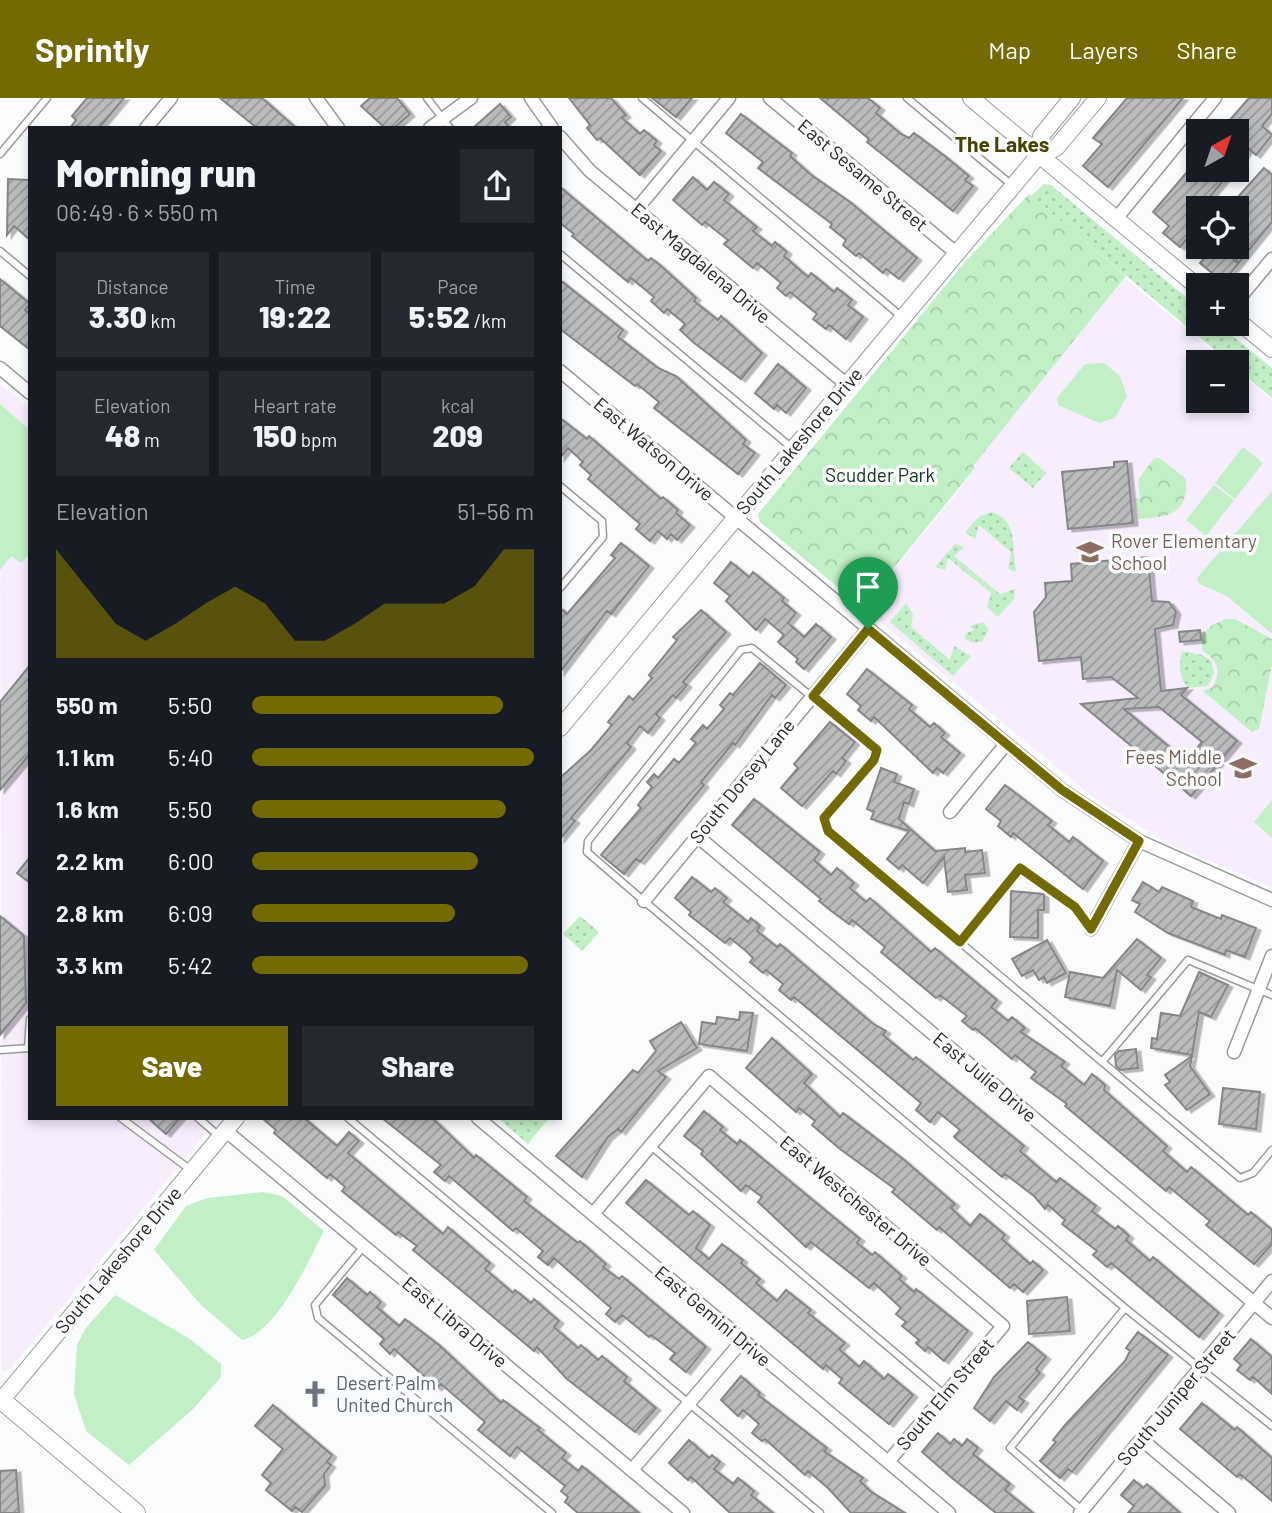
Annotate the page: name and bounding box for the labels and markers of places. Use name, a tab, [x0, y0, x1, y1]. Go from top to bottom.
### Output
place label: Rover Elementary School	[1111, 529, 1257, 574]
school or university icon: Rover Elementary School	[1075, 537, 1105, 567]
pin	[838, 557, 898, 629]
place label: Fees Middle School	[1125, 745, 1222, 790]
school or university icon: Fees Middle School	[1228, 753, 1258, 783]
place label: Desert Palm United Church	[336, 1371, 453, 1416]
church icon: Desert Palm United Church	[300, 1379, 330, 1409]

